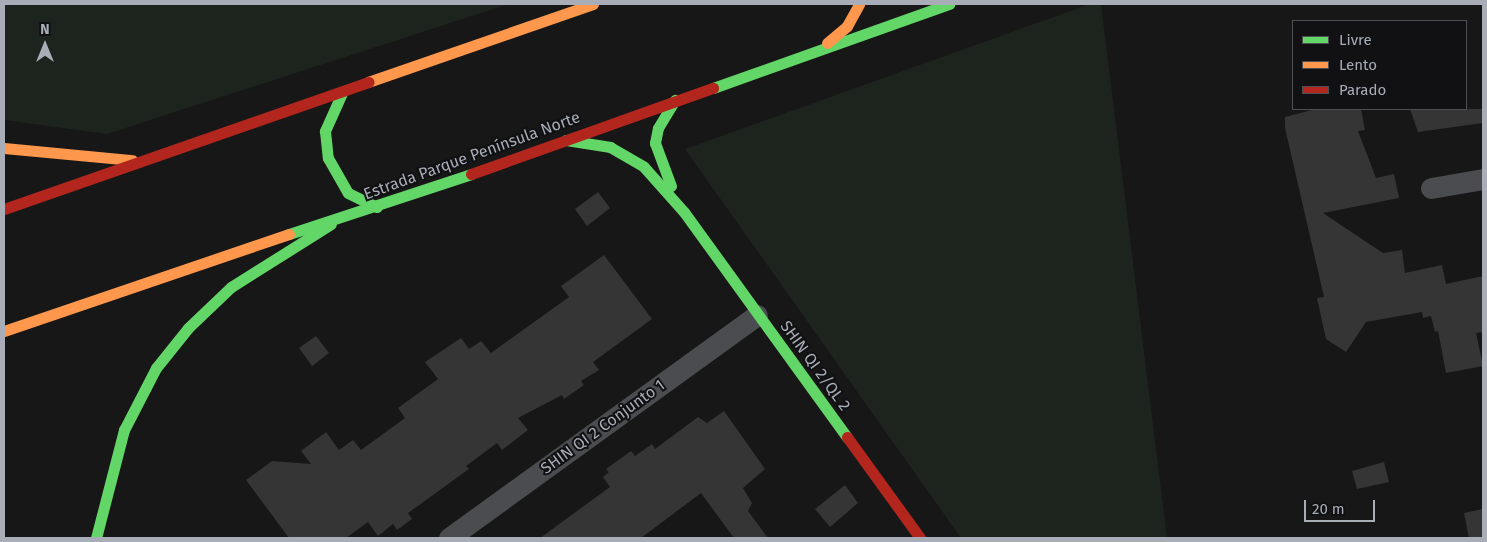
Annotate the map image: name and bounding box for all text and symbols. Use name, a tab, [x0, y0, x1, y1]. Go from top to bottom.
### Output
north arrow	[20, 20, 70, 70]
legend	[1292, 20, 1467, 110]
text: N	[40, 21, 50, 38]
text: Livre	[1339, 31, 1372, 49]
text: Lento	[1339, 56, 1377, 74]
text: Parado	[1339, 81, 1386, 99]
street label: Estrada Parque Península Norte	[361, 108, 583, 204]
street label: SHIN QI 2/QL 2	[776, 317, 854, 415]
street label: SHIN QI 2 Conjunto 1	[537, 376, 669, 478]
scale bar	[1307, 490, 1378, 522]
text: 20 m	[1312, 500, 1345, 518]

